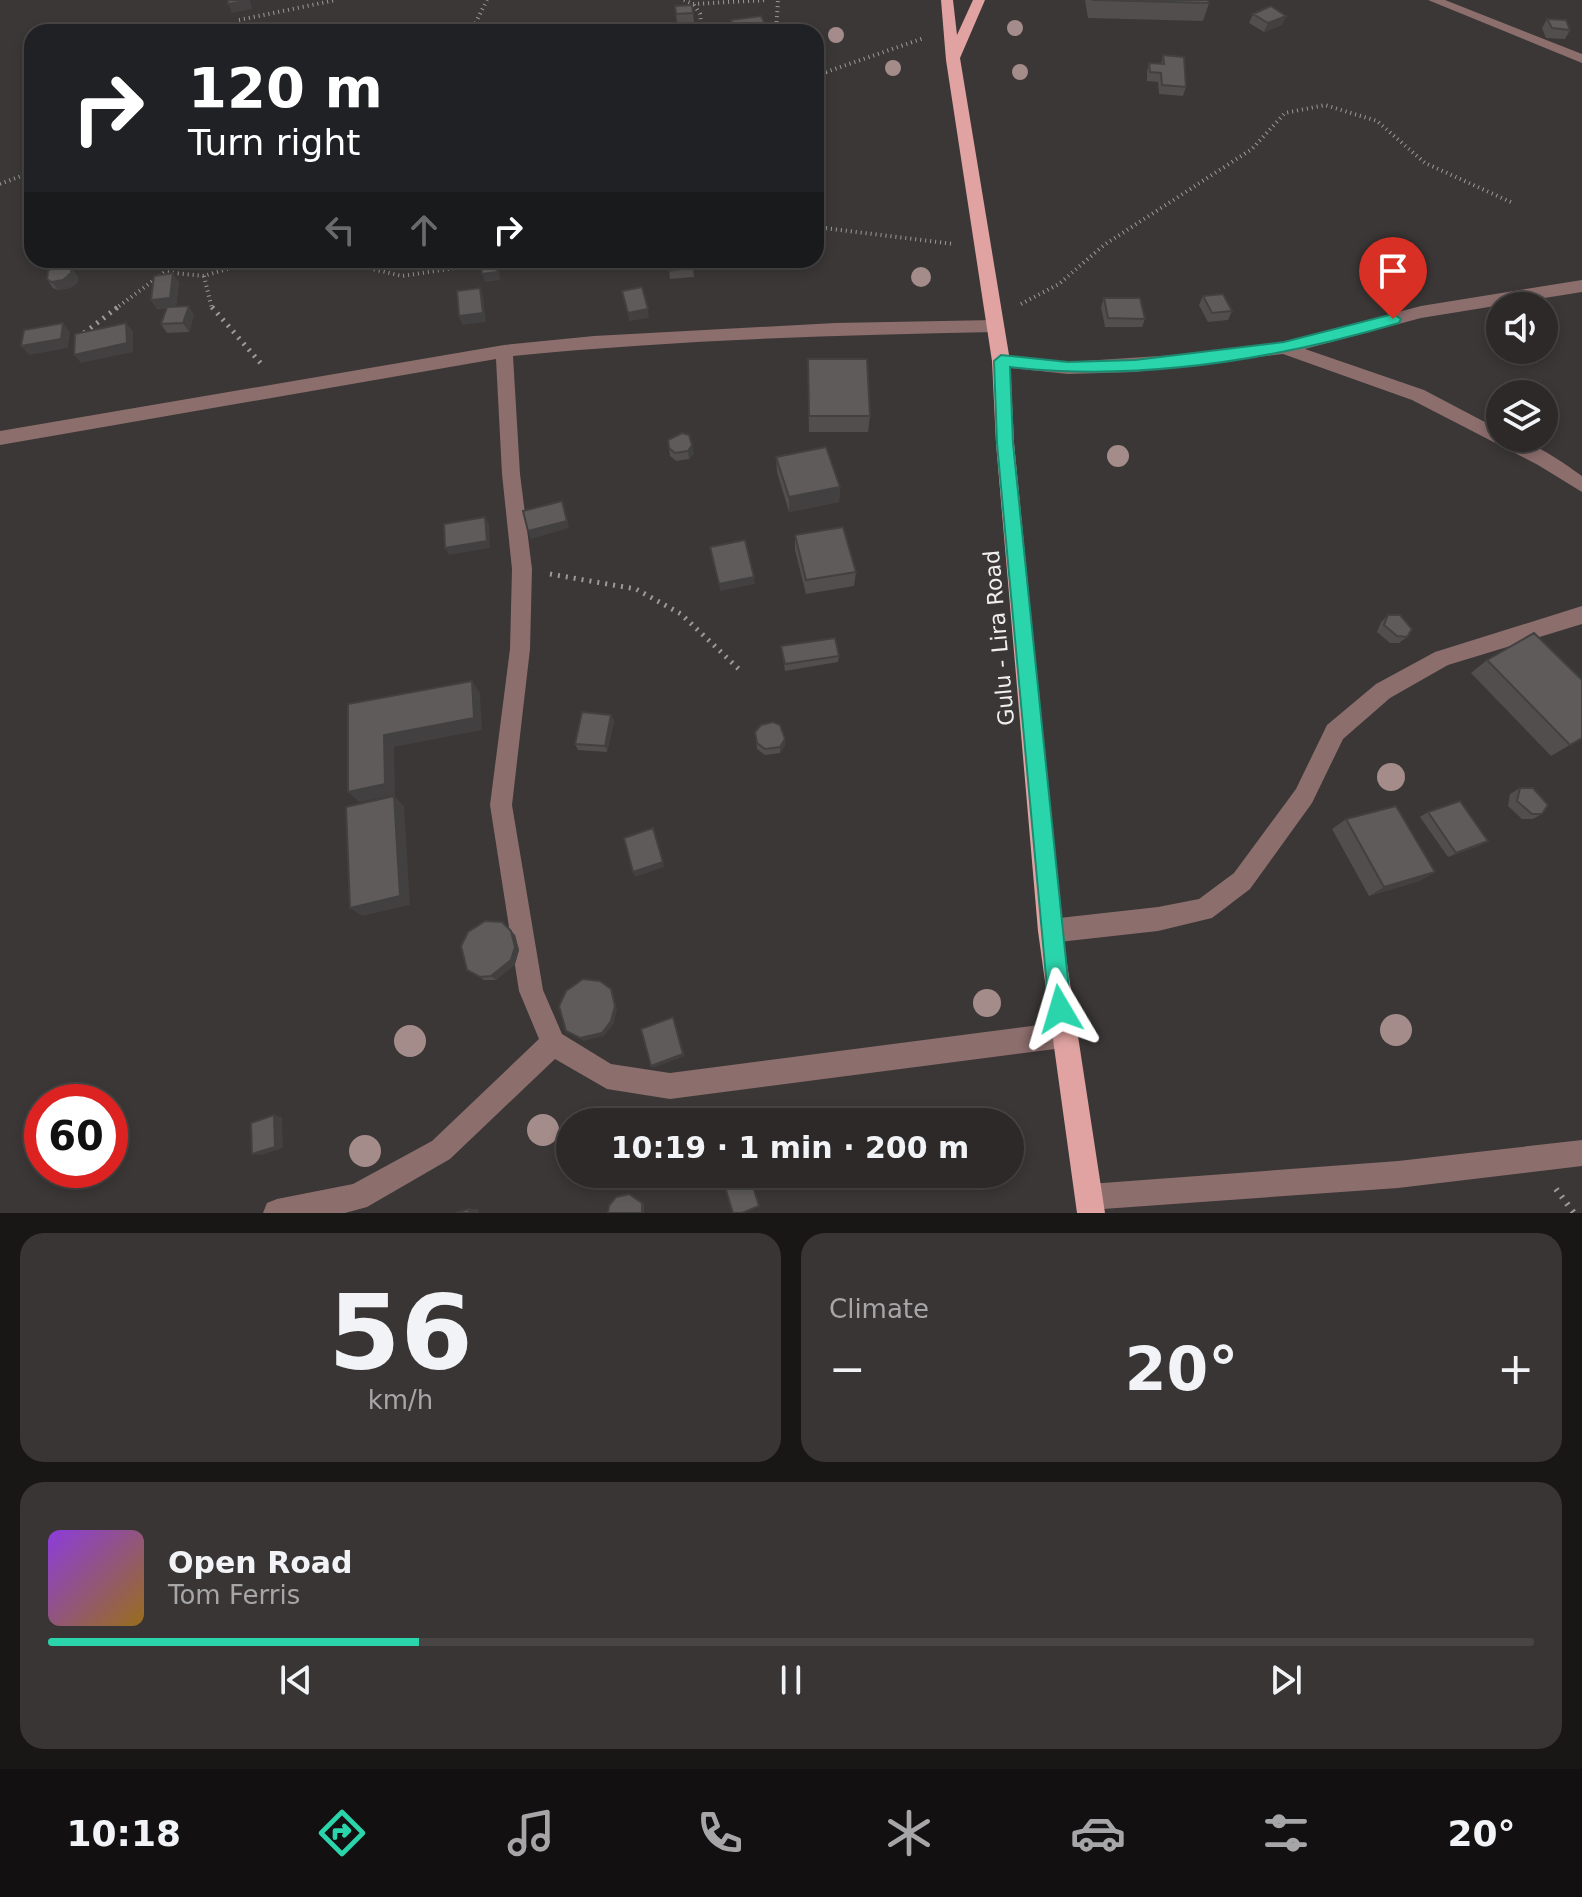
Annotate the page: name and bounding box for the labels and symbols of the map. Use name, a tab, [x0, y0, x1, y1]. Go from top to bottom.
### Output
pin	[1359, 237, 1427, 319]
street label: Gulu - Lira Road	[979, 549, 1019, 727]
position arrow	[1018, 967, 1102, 1051]
speed limit sign: 60	[24, 1084, 128, 1188]

